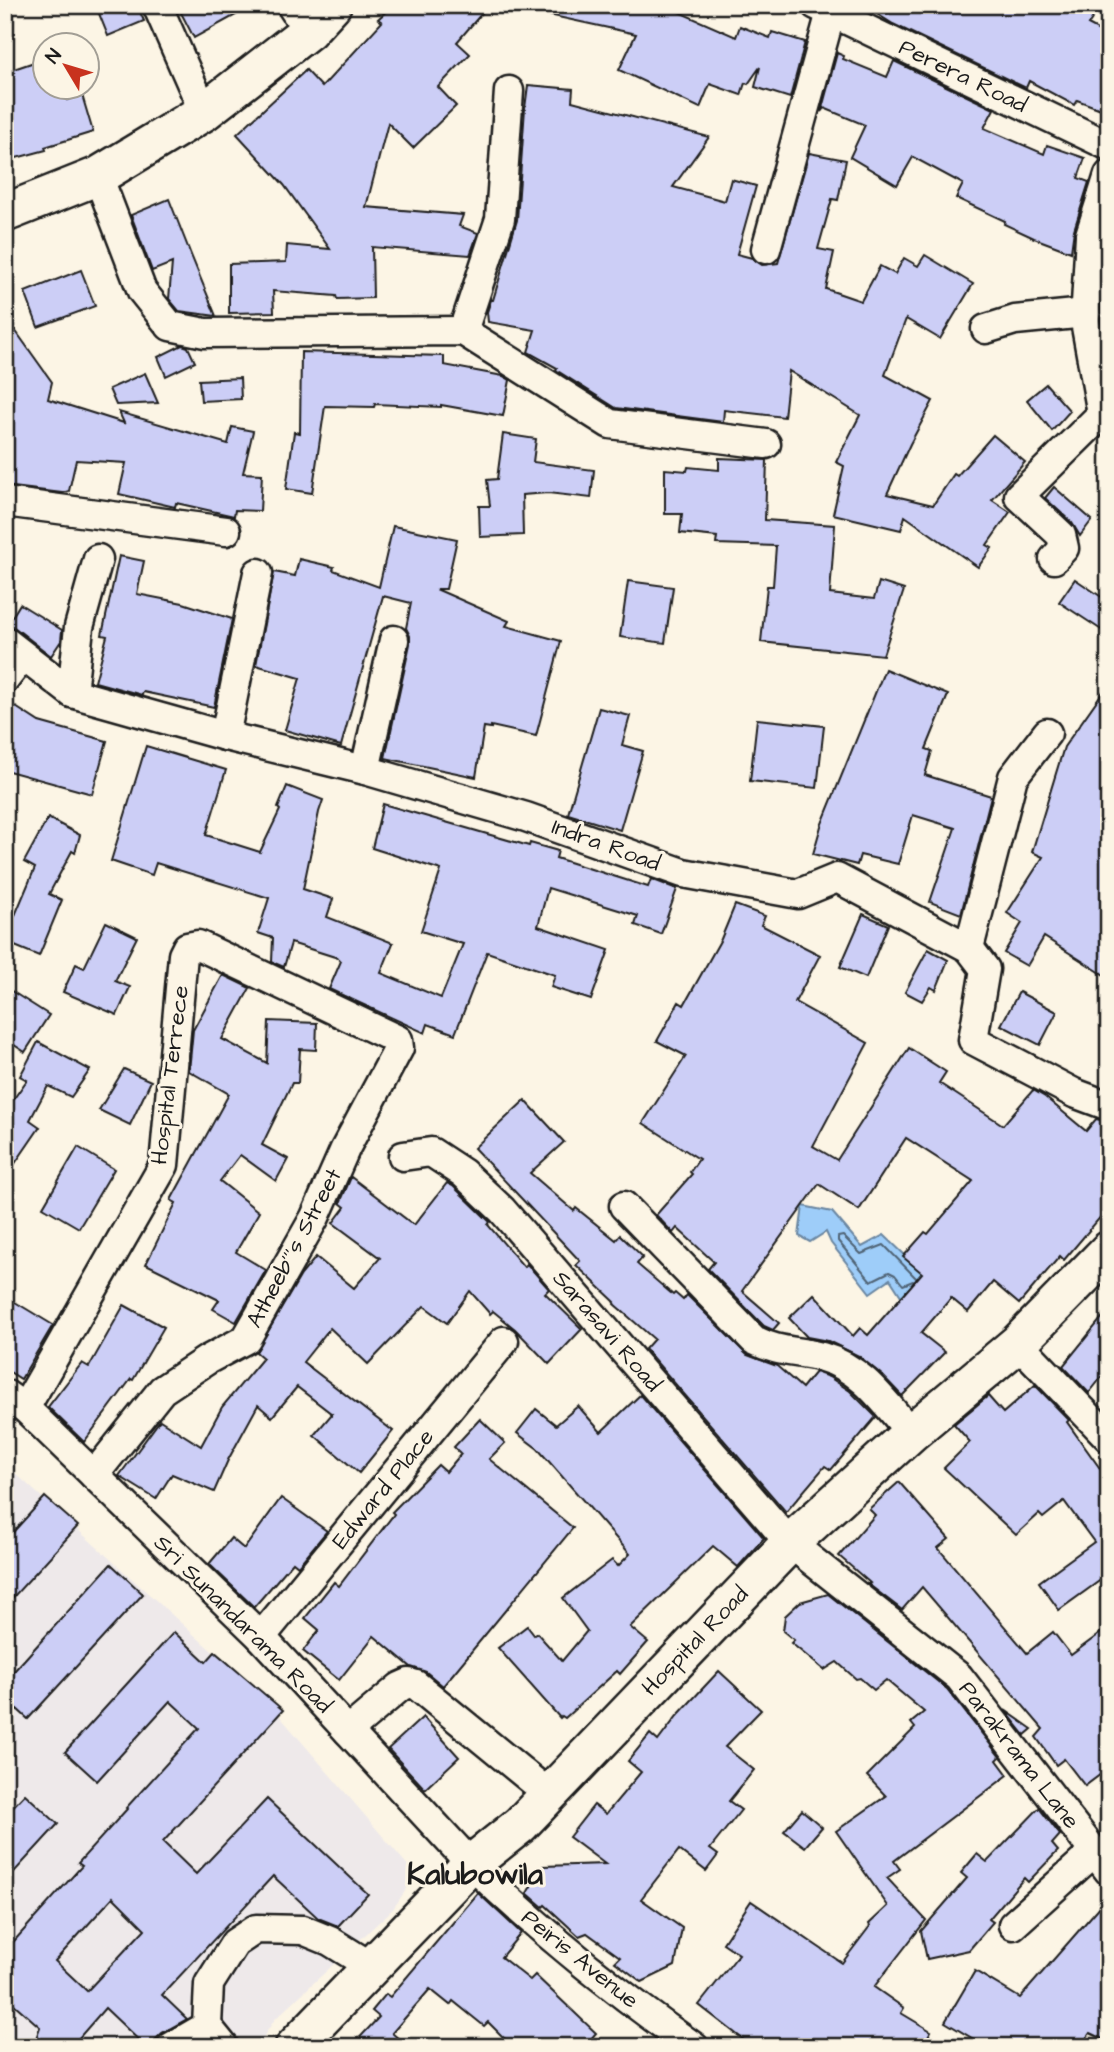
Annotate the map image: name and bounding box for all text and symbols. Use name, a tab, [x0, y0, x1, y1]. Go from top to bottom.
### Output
street label: Perera Road	[894, 31, 1033, 121]
north arrow	[32, 32, 102, 102]
text: N	[39, 43, 68, 69]
street label: Indra Road	[547, 811, 665, 879]
street label: Hospital Terrece	[143, 984, 197, 1166]
street label: Atheeb'''s Street	[239, 1162, 350, 1333]
street label: Sarasavi Road	[545, 1263, 669, 1399]
street label: Edward Place	[325, 1422, 441, 1556]
street label: Sri Sunandarama Road	[147, 1528, 340, 1721]
street label: Hospital Road	[634, 1579, 756, 1703]
street label: Parakrama Lane	[951, 1674, 1087, 1836]
district label: Kalubowila	[407, 1854, 544, 1896]
street label: Peiris Avenue	[515, 1902, 645, 2016]

